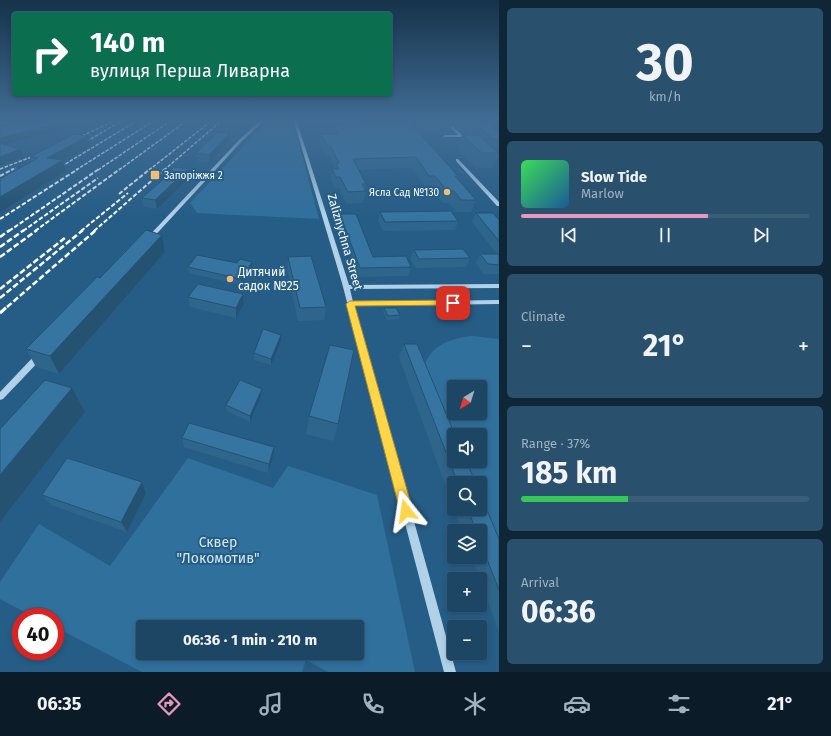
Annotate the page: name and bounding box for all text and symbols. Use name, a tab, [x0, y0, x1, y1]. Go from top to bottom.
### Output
text: 140 m	[90, 26, 166, 59]
icon: right	[24, 28, 76, 80]
text: 30	[636, 31, 694, 94]
text: вулиця Перша Ливарна	[90, 60, 290, 82]
text: km/h	[649, 89, 681, 104]
text: Slow Tide	[581, 168, 647, 186]
marker: Запоріжжя 2	[149, 169, 161, 181]
place label: Запоріжжя 2	[164, 169, 223, 182]
text: Marlow	[581, 186, 624, 201]
place label: Ясла Сад №130	[369, 187, 439, 199]
marker: Ясла Сад №130	[442, 187, 452, 197]
street label: Zaliznychna Street	[325, 192, 366, 292]
icon: previous	[558, 224, 580, 246]
icon: pause	[654, 224, 676, 246]
icon: next	[750, 224, 772, 246]
place label: Дитячий садок №25	[237, 265, 299, 293]
marker: Дитячий садок №25	[225, 274, 235, 284]
pin	[436, 286, 470, 320]
icon: arrive	[442, 292, 464, 314]
text: Climate	[521, 309, 565, 324]
text: 21°	[643, 328, 687, 364]
text: −	[521, 333, 532, 360]
text: +	[798, 333, 809, 360]
north arrow	[447, 380, 487, 420]
map controls	[447, 380, 487, 660]
button: sound	[447, 428, 487, 468]
text: Range · 37%	[521, 436, 590, 451]
text: 185 km	[521, 455, 617, 491]
button: search	[447, 476, 487, 516]
position arrow	[385, 490, 427, 532]
button: layers	[447, 524, 487, 564]
park label: Сквер "Локомотив"	[176, 534, 260, 567]
button: +	[447, 572, 487, 612]
text: Arrival	[521, 575, 559, 590]
text: 06:36	[521, 594, 596, 630]
speed limit sign: 40	[12, 608, 64, 660]
button: −	[447, 620, 487, 660]
text: 06:36 · 1 min · 210 m	[183, 631, 317, 649]
icon: directions	[155, 690, 183, 718]
icon: music	[257, 690, 285, 718]
icon: phone	[359, 690, 387, 718]
icon: climate	[461, 690, 489, 718]
icon: car	[563, 690, 591, 718]
icon: filters	[665, 690, 693, 718]
text: 06:35	[37, 693, 81, 715]
text: 21°	[767, 693, 794, 715]

